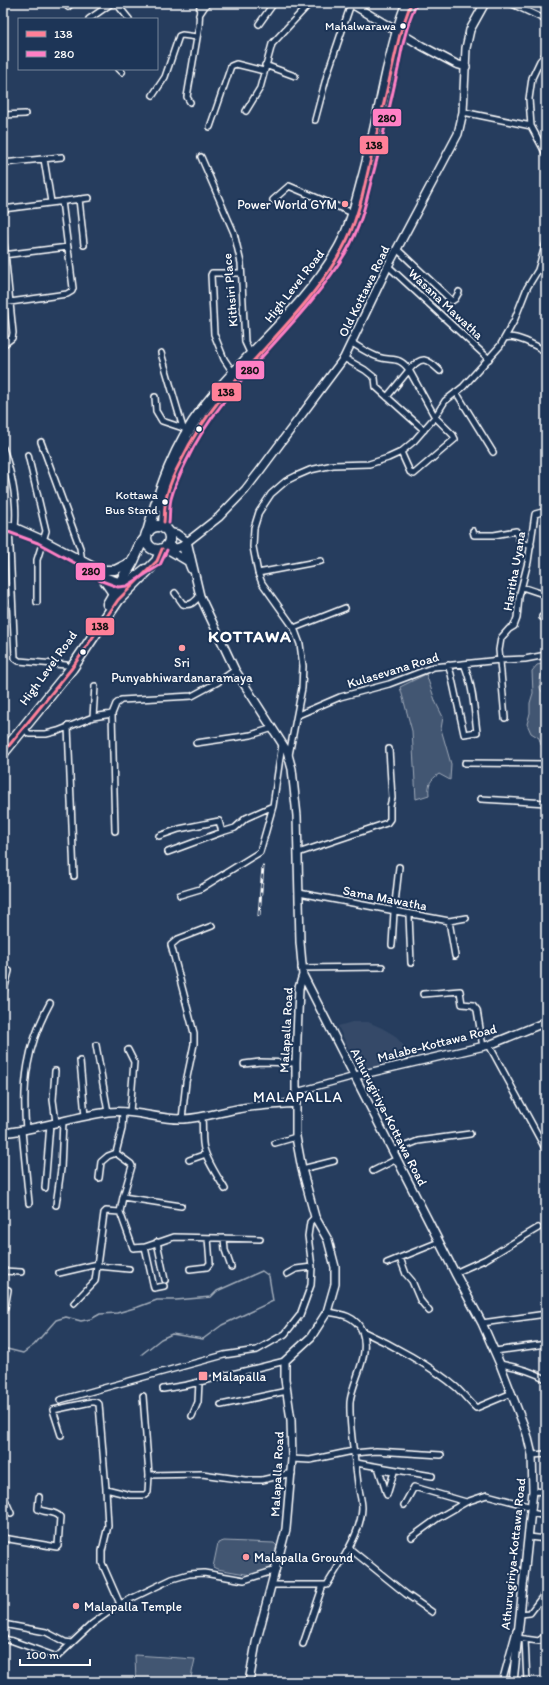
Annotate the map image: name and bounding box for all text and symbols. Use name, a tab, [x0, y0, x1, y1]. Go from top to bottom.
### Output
legend	[18, 18, 158, 70]
place label: Mahalwarawa	[325, 19, 396, 33]
marker: Mahalwarawa	[398, 21, 408, 31]
text: 138	[54, 27, 73, 41]
text: 280	[54, 47, 74, 61]
line badge: 280	[372, 108, 402, 127]
text: 280	[378, 112, 397, 125]
line badge: 138	[359, 135, 389, 155]
text: 138	[365, 139, 383, 152]
place label: Power World GYM	[237, 197, 337, 212]
marker: Power World GYM	[340, 199, 350, 209]
street label: Old Kottawa Road	[335, 243, 393, 339]
street label: High Level Road	[261, 247, 327, 325]
street label: Kithsiri Place	[219, 253, 241, 327]
street label: Wasana Mawatha	[406, 266, 487, 343]
line badge: 280	[235, 360, 265, 380]
text: 280	[241, 364, 260, 377]
line badge: 138	[211, 382, 242, 402]
text: 138	[217, 386, 235, 399]
unlabelled marker	[194, 424, 204, 434]
place label: Kottawa Bus Stand	[105, 488, 159, 517]
marker: Kottawa Bus Stand	[160, 497, 170, 507]
street label: Haritha Uyana	[500, 529, 528, 612]
line badge: 280	[75, 562, 106, 581]
text: 280	[82, 565, 101, 578]
line badge: 138	[85, 617, 115, 636]
text: 138	[91, 620, 109, 633]
district label: KOTTAWA	[208, 626, 292, 646]
street label: High Level Road	[16, 628, 80, 708]
marker: Sri Punyabhiwardanaramaya	[177, 643, 187, 653]
unlabelled marker	[78, 647, 88, 657]
street label: Kulasevana Road	[345, 649, 441, 691]
place label: Sri Punyabhiwardanaramaya	[111, 655, 253, 685]
street label: Sama Mawatha	[342, 882, 429, 914]
street label: Malapalla Road	[276, 987, 296, 1073]
street label: Malabe-Kottawa Road	[376, 1021, 498, 1065]
street label: Athurugiriya-Kottawa Road	[348, 1046, 430, 1188]
district label: MALAPALLA	[253, 1088, 343, 1106]
place label: Malapalla	[212, 1369, 267, 1384]
marker: Malapalla	[197, 1370, 209, 1382]
street label: Malapalla Road	[267, 1431, 287, 1517]
street label: Athurugiriya-Kottawa Road	[498, 1477, 528, 1631]
place label: Malapalla Ground	[254, 1550, 354, 1565]
marker: Malapalla Ground	[241, 1552, 251, 1562]
place label: Malapalla Temple	[84, 1599, 182, 1614]
marker: Malapalla Temple	[71, 1601, 81, 1611]
scale bar	[20, 1641, 90, 1667]
text: 100 m	[26, 1648, 59, 1662]

